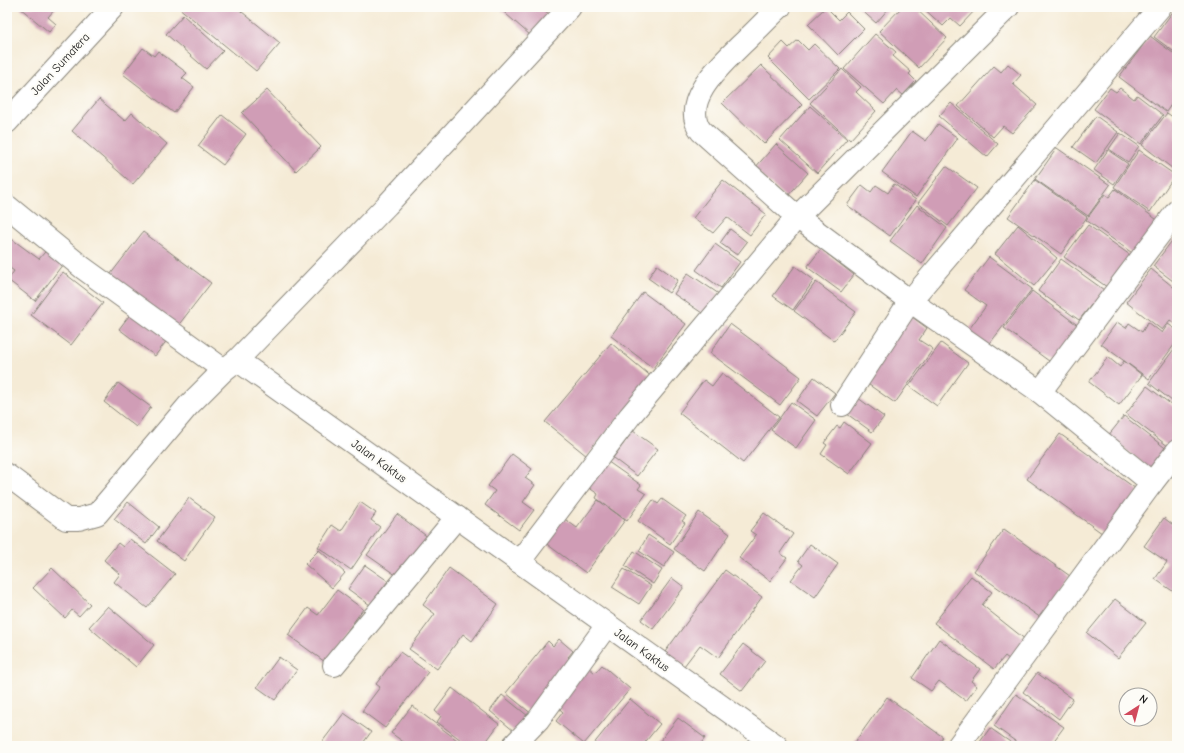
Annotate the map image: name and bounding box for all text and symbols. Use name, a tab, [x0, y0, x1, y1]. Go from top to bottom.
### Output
street label: Jalan Sumatera	[28, 30, 92, 98]
street label: Jalan Kaktus	[349, 436, 409, 486]
street label: Jalan Kaktus	[612, 625, 672, 675]
north arrow	[1118, 687, 1158, 727]
text: N	[1137, 692, 1150, 707]

